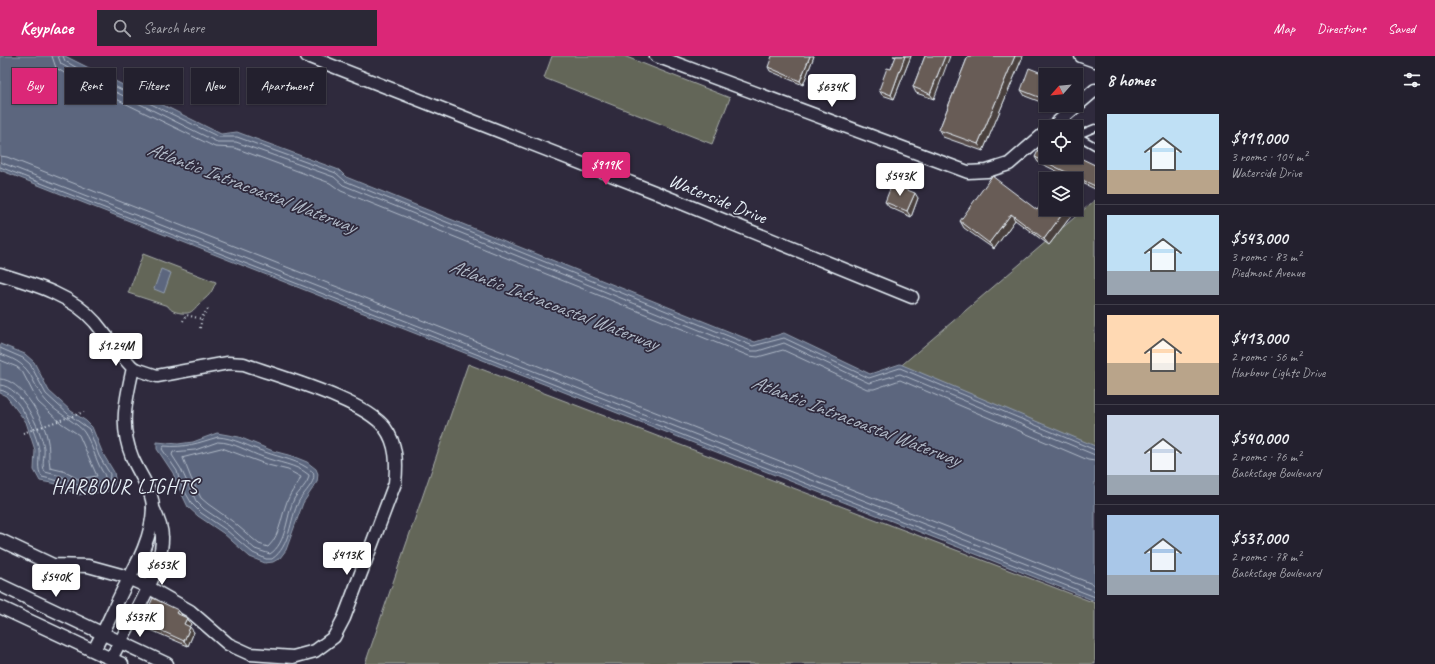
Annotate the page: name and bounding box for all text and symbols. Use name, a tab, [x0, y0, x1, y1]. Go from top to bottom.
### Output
search box	[97, 10, 377, 46]
text: Keyplace	[20, 16, 73, 40]
icon: search	[111, 17, 133, 39]
text: Search here	[143, 19, 204, 38]
text: Map	[1274, 20, 1295, 37]
text: Directions	[1317, 20, 1366, 37]
text: Saved	[1388, 20, 1415, 37]
chip: Buy	[12, 68, 57, 104]
chip: Rent	[65, 68, 116, 104]
chip: Filters	[124, 68, 183, 104]
chip: New	[191, 68, 239, 104]
chip: Apartment	[247, 68, 326, 104]
north arrow	[1039, 68, 1083, 112]
map controls	[1039, 68, 1083, 216]
icon: filters	[1401, 69, 1423, 91]
text: 8 homes	[1107, 70, 1155, 91]
pin: $634K	[804, 74, 860, 108]
text: $634K	[817, 79, 847, 95]
button: locate	[1039, 120, 1083, 164]
text: $919,000	[1231, 128, 1288, 149]
icon: home	[1139, 130, 1187, 178]
water label: Atlantic Intracoastal Waterway	[144, 136, 362, 240]
text: 3 rooms · 104 m²	[1231, 149, 1307, 165]
pin: $919K	[578, 152, 634, 186]
text: $919K	[591, 157, 621, 173]
pin: $543K	[872, 163, 928, 197]
text: Waterside Drive	[1231, 165, 1302, 181]
street label: Waterside Drive	[665, 168, 772, 230]
text: $543K	[885, 168, 915, 184]
button: layers	[1039, 172, 1083, 216]
text: $543,000	[1231, 228, 1288, 249]
icon: home	[1139, 231, 1187, 279]
text: 3 rooms · 83 m²	[1231, 249, 1301, 265]
water label: Atlantic Intracoastal Waterway	[446, 253, 664, 357]
text: Piedmont Avenue	[1231, 265, 1305, 281]
text: $413,000	[1231, 328, 1288, 349]
icon: home	[1139, 331, 1187, 379]
pin: $1.24M	[83, 333, 149, 367]
text: $1.24M	[98, 338, 134, 354]
text: 2 rooms · 56 m²	[1231, 349, 1301, 365]
text: Harbour Lights Drive	[1231, 365, 1325, 381]
water label: Atlantic Intracoastal Waterway	[748, 369, 966, 473]
text: $540,000	[1231, 428, 1288, 449]
icon: home	[1139, 431, 1187, 479]
text: 2 rooms · 76 m²	[1231, 449, 1301, 465]
text: Backstage Boulevard	[1231, 465, 1321, 481]
district label: HARBOUR LIGHTS	[51, 474, 202, 499]
text: $537,000	[1231, 528, 1288, 549]
icon: home	[1139, 531, 1187, 579]
pin: $413K	[319, 542, 375, 576]
text: $413K	[332, 547, 362, 563]
text: 2 rooms · 78 m²	[1231, 549, 1301, 565]
pin: $653K	[134, 552, 190, 586]
text: $653K	[147, 557, 177, 573]
pin: $540K	[28, 564, 84, 598]
text: Backstage Boulevard	[1231, 565, 1321, 581]
text: $540K	[41, 569, 71, 585]
pin: $537K	[112, 604, 168, 638]
text: $537K	[125, 609, 155, 625]

